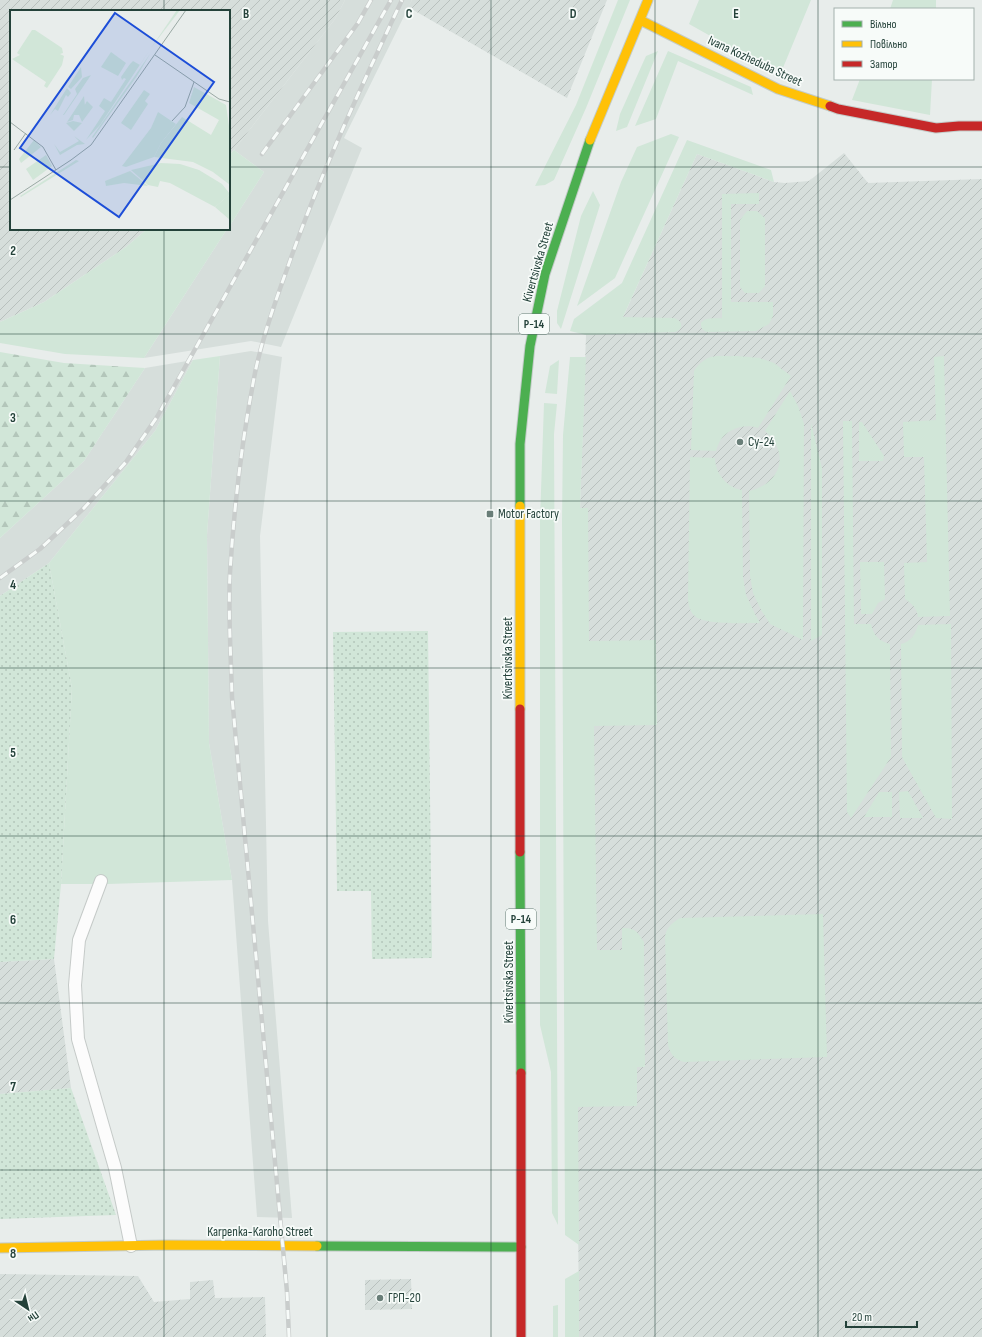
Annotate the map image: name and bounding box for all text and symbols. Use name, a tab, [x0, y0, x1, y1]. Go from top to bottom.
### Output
text: B	[243, 6, 249, 22]
text: C	[406, 6, 413, 22]
text: D	[570, 6, 577, 22]
text: E	[733, 6, 739, 22]
legend	[834, 8, 974, 80]
inset map	[10, 10, 230, 230]
text: Вільно	[870, 17, 896, 32]
street label: Ivana Kozheduba Street	[705, 32, 805, 90]
text: Повільно	[870, 37, 907, 52]
text: Затор	[870, 57, 898, 72]
street label: Kivertsivska Street	[519, 220, 557, 304]
text: 2	[10, 243, 16, 259]
road number: Р-14	[519, 314, 549, 334]
text: 3	[10, 410, 16, 426]
place label: Су-24	[748, 434, 775, 450]
marker: Су-24	[735, 437, 745, 447]
place label: Motor Factory	[498, 506, 559, 522]
marker: Motor Factory	[485, 509, 495, 519]
text: 4	[10, 577, 16, 593]
street label: Kivertsivska Street	[500, 617, 516, 699]
text: 5	[10, 745, 16, 761]
road number: Р-14	[506, 909, 536, 929]
text: 6	[10, 912, 16, 928]
street label: Kivertsivska Street	[501, 941, 517, 1023]
text: 7	[10, 1079, 16, 1095]
street label: Karpenka-Karoho Street	[207, 1224, 313, 1240]
text: 8	[10, 1246, 16, 1262]
north arrow	[8, 1289, 48, 1329]
place label: ГРП-20	[388, 1290, 421, 1306]
marker: ГРП-20	[375, 1293, 385, 1303]
scale bar	[846, 1303, 917, 1329]
text: Пн	[25, 1308, 42, 1325]
text: 20 m	[852, 1310, 872, 1325]

